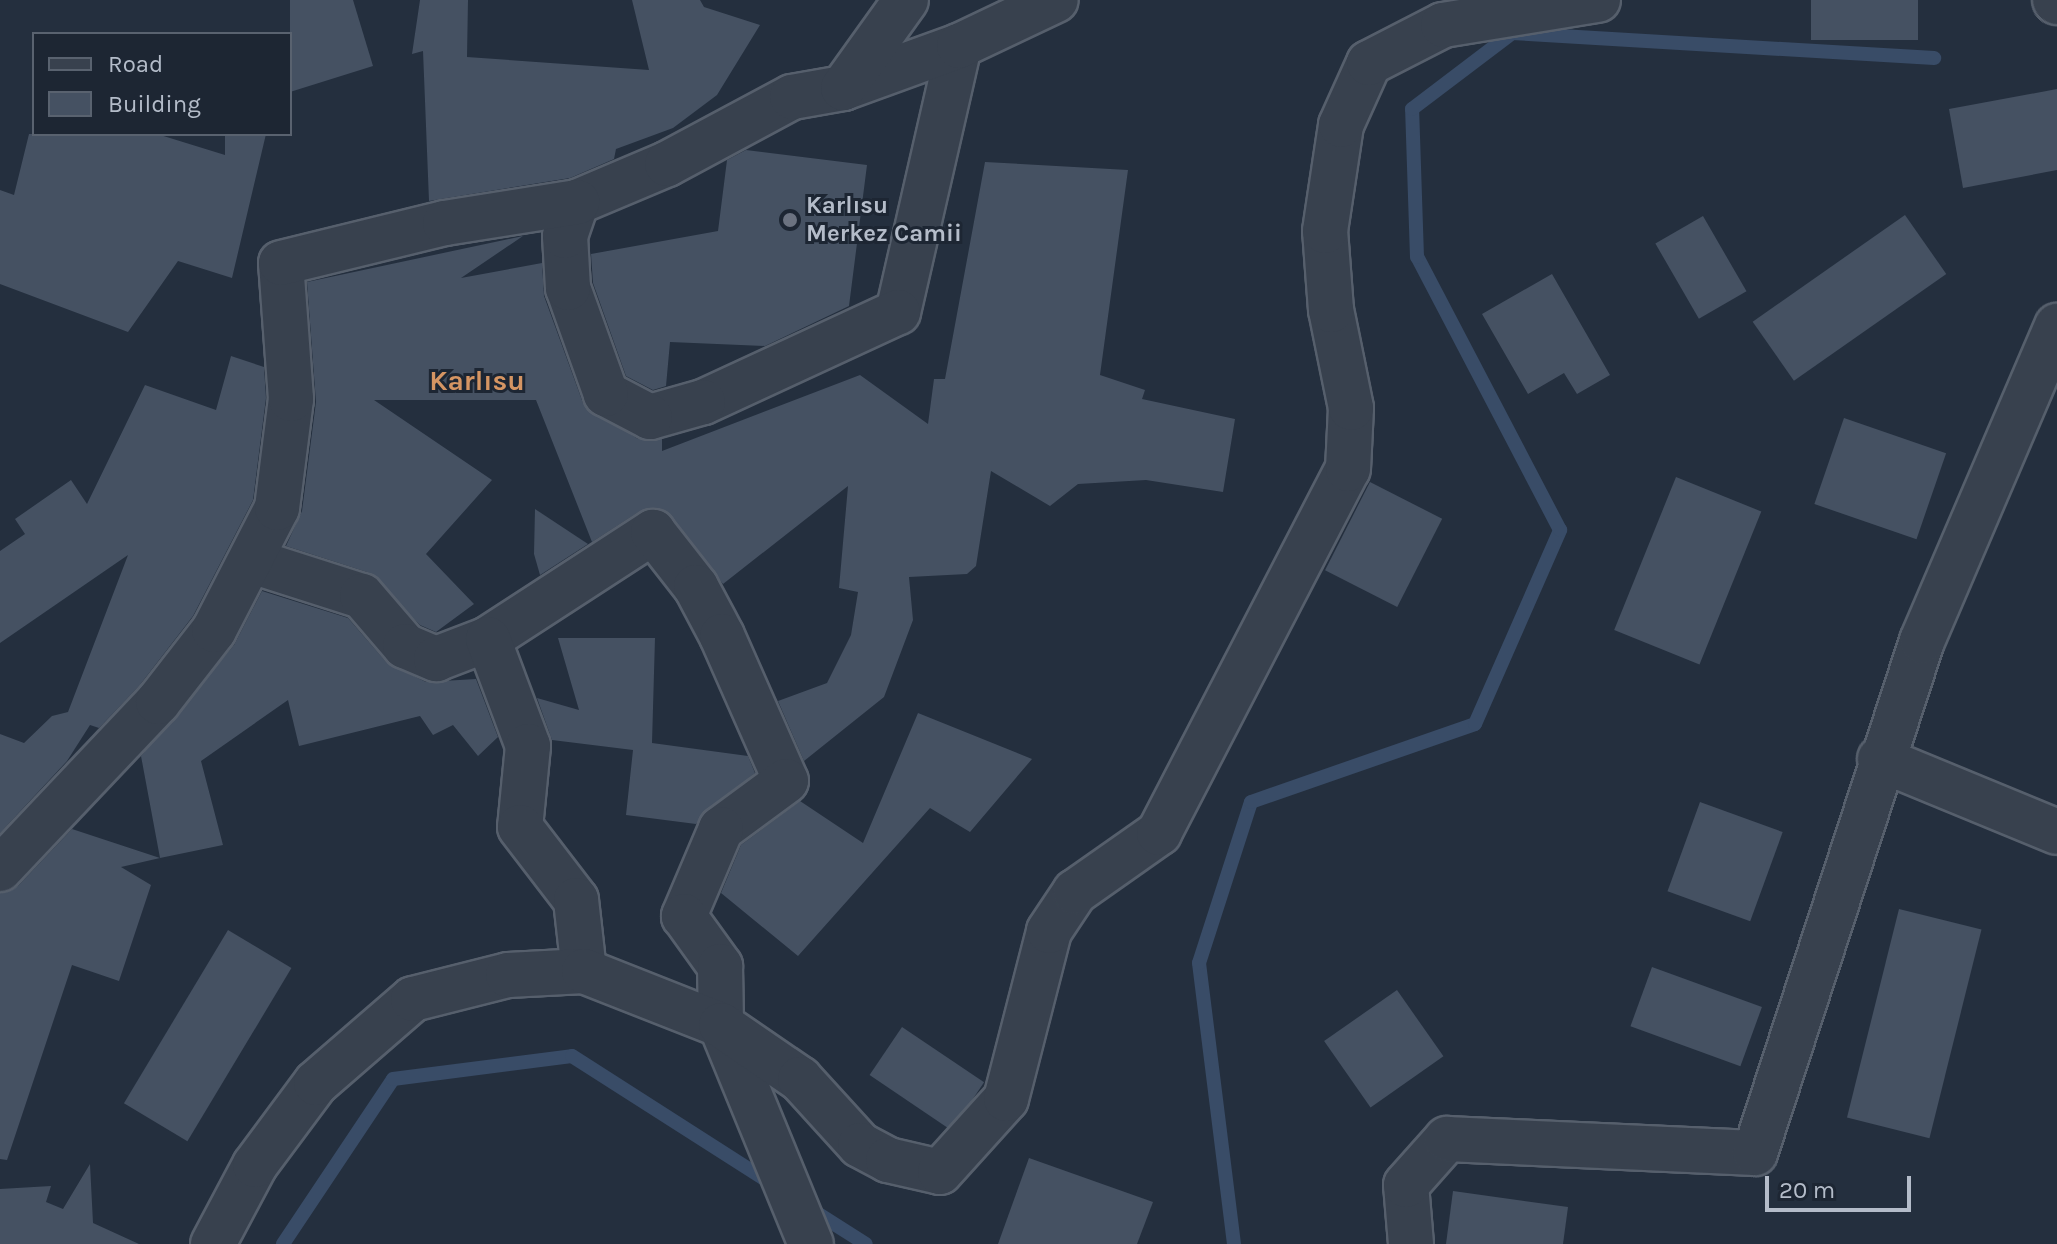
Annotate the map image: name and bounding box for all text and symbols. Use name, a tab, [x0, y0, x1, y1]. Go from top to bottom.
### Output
legend	[32, 32, 292, 136]
text: Road	[108, 50, 163, 78]
text: Building	[108, 90, 201, 118]
place label: Karlısu Merkez Camii	[806, 192, 962, 248]
marker: Karlısu Merkez Camii	[781, 211, 799, 229]
district label: Karlısu	[429, 364, 525, 398]
scale bar	[1769, 1160, 1915, 1210]
text: 20 m	[1779, 1176, 1835, 1204]

